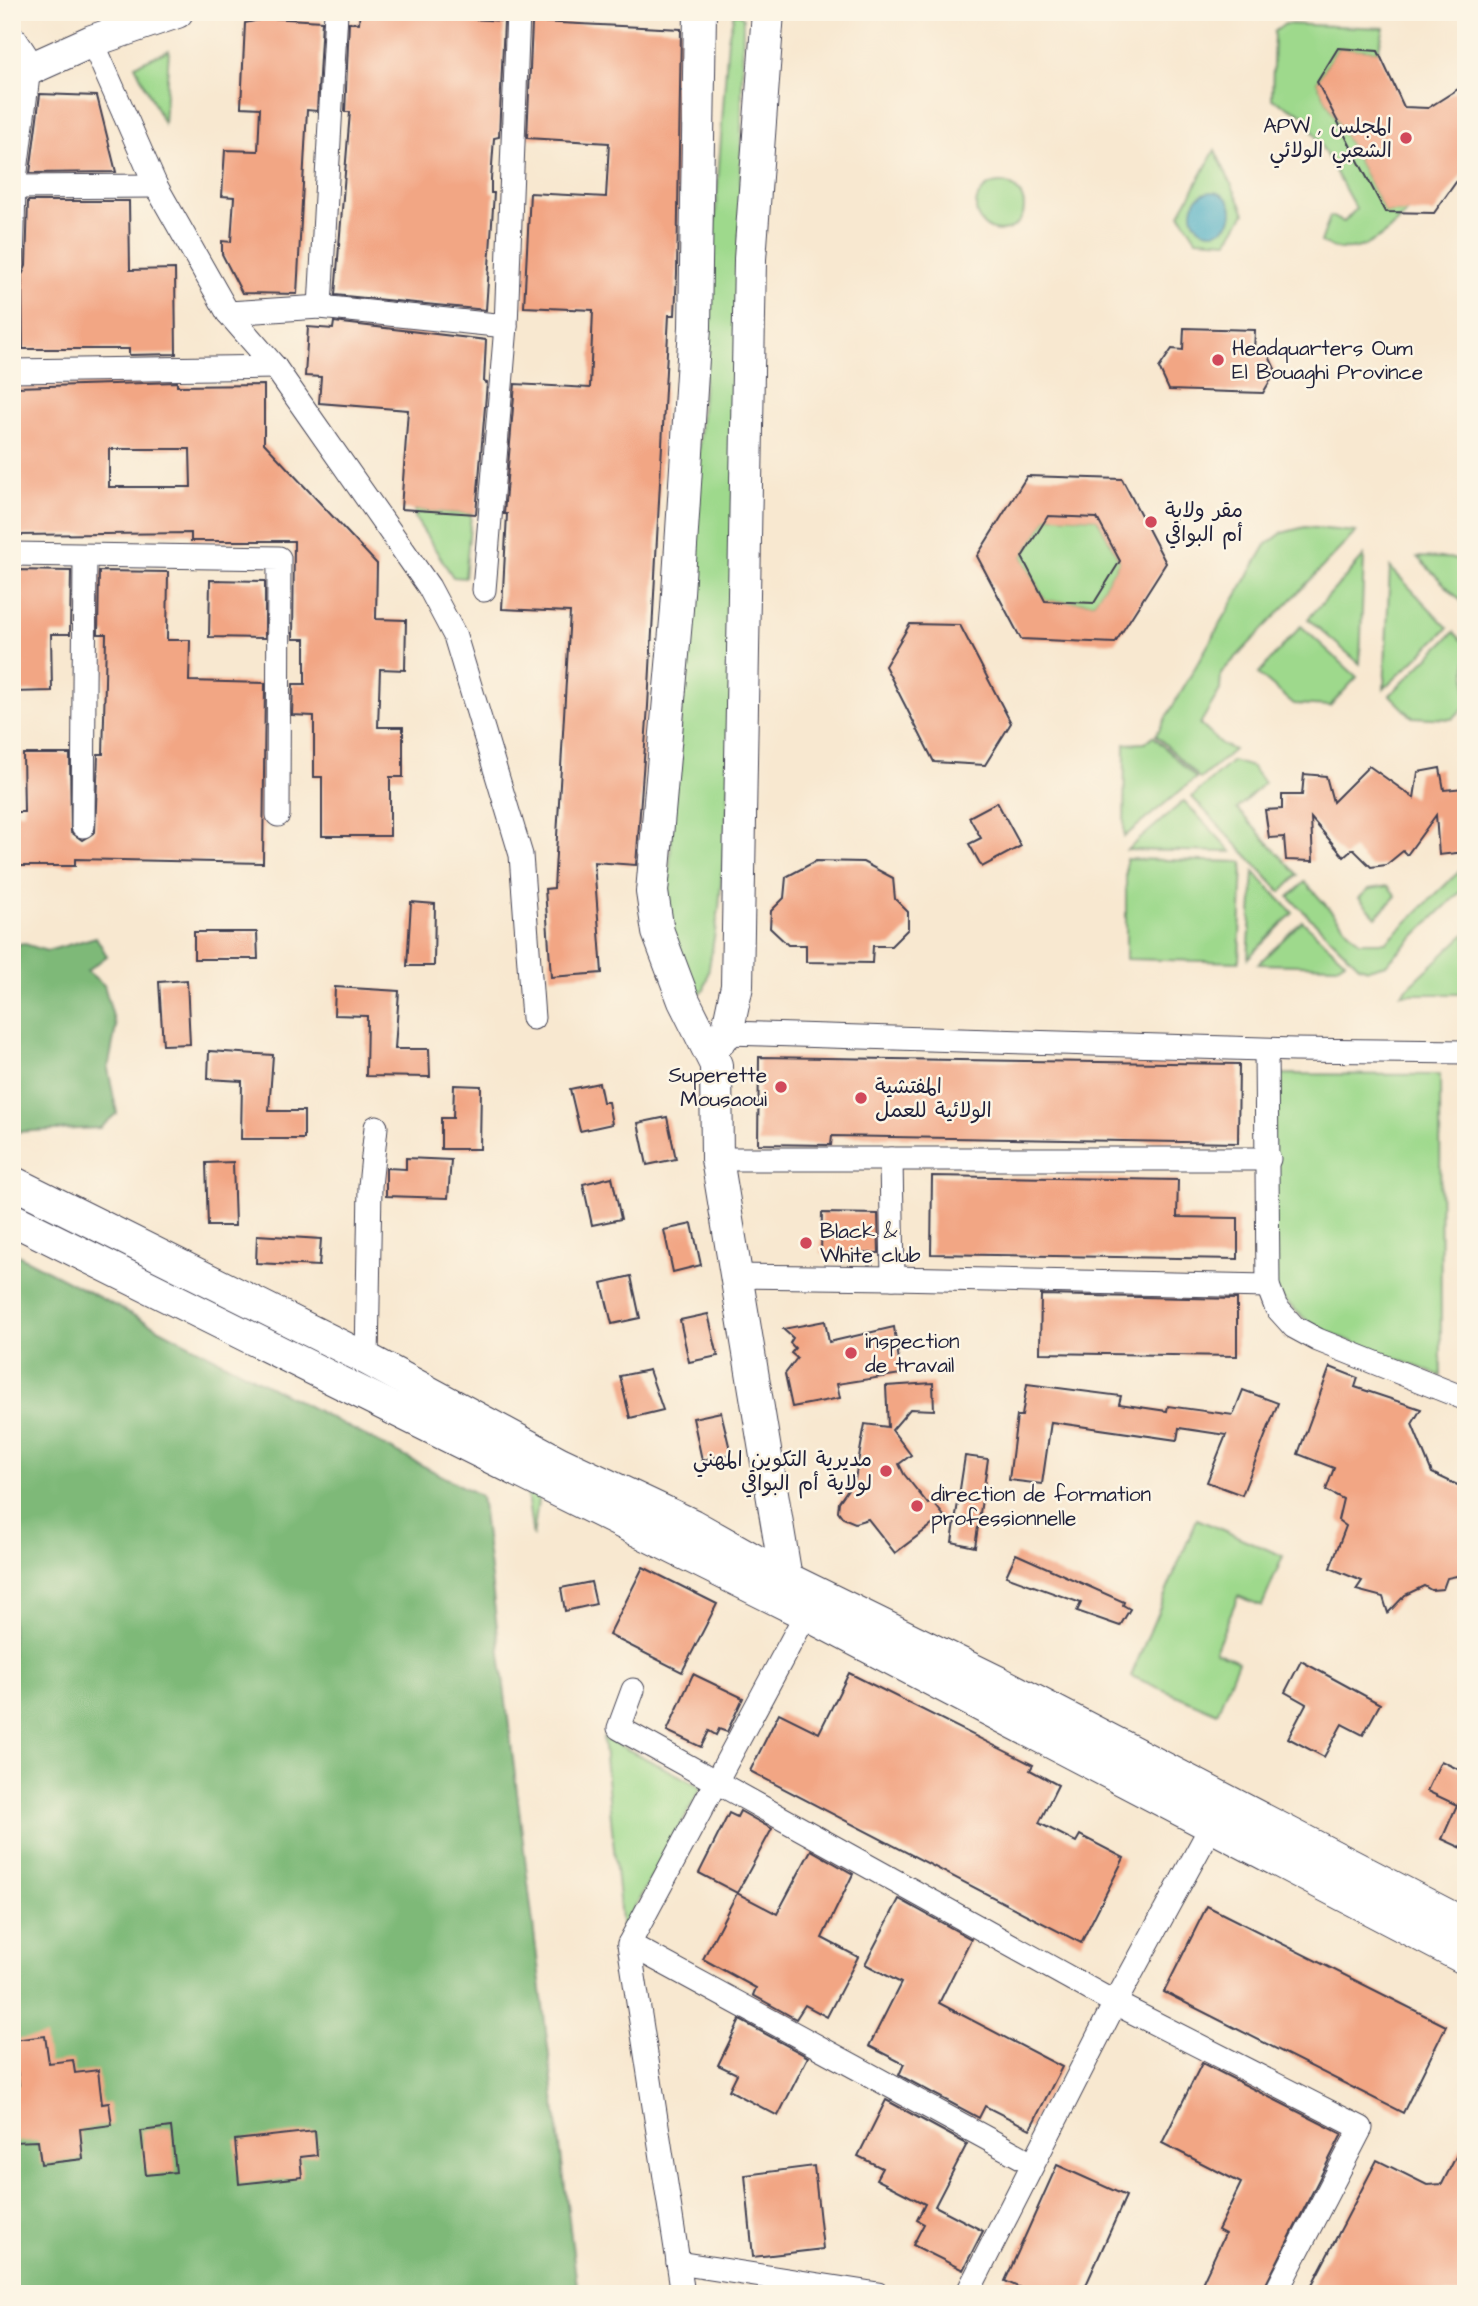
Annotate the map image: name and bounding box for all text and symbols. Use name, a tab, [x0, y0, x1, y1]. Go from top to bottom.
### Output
place label: APW , المجلس الشعبي الولائي	[1263, 112, 1392, 169]
marker: APW , المجلس الشعبي الولائي	[1398, 130, 1414, 146]
place label: Headquarters Oum El Bouaghi Province	[1232, 334, 1423, 389]
marker: Headquarters Oum El Bouaghi Province	[1210, 352, 1226, 368]
place label: مقر ولاية أم البواقي	[1165, 496, 1243, 550]
marker: مقر ولاية أم البواقي	[1143, 514, 1159, 530]
place label: Superette Mousaoui	[669, 1061, 767, 1114]
place label: المفتشية الولائية للعمل	[875, 1072, 992, 1125]
marker: Superette Mousaoui	[773, 1079, 789, 1095]
marker: المفتشية الولائية للعمل	[853, 1090, 869, 1106]
place label: Black & White club	[820, 1217, 921, 1270]
marker: Black & White club	[798, 1235, 814, 1251]
place label: inspection de travail	[865, 1327, 960, 1380]
marker: inspection de travail	[843, 1345, 859, 1361]
place label: مديرية التكوين المهني لولاية أم البواقي	[693, 1445, 872, 1499]
marker: مديرية التكوين المهني لولاية أم البواقي	[878, 1463, 894, 1479]
place label: direction de formation professionnelle	[931, 1480, 1151, 1534]
marker: direction de formation professionnelle	[909, 1498, 925, 1514]

